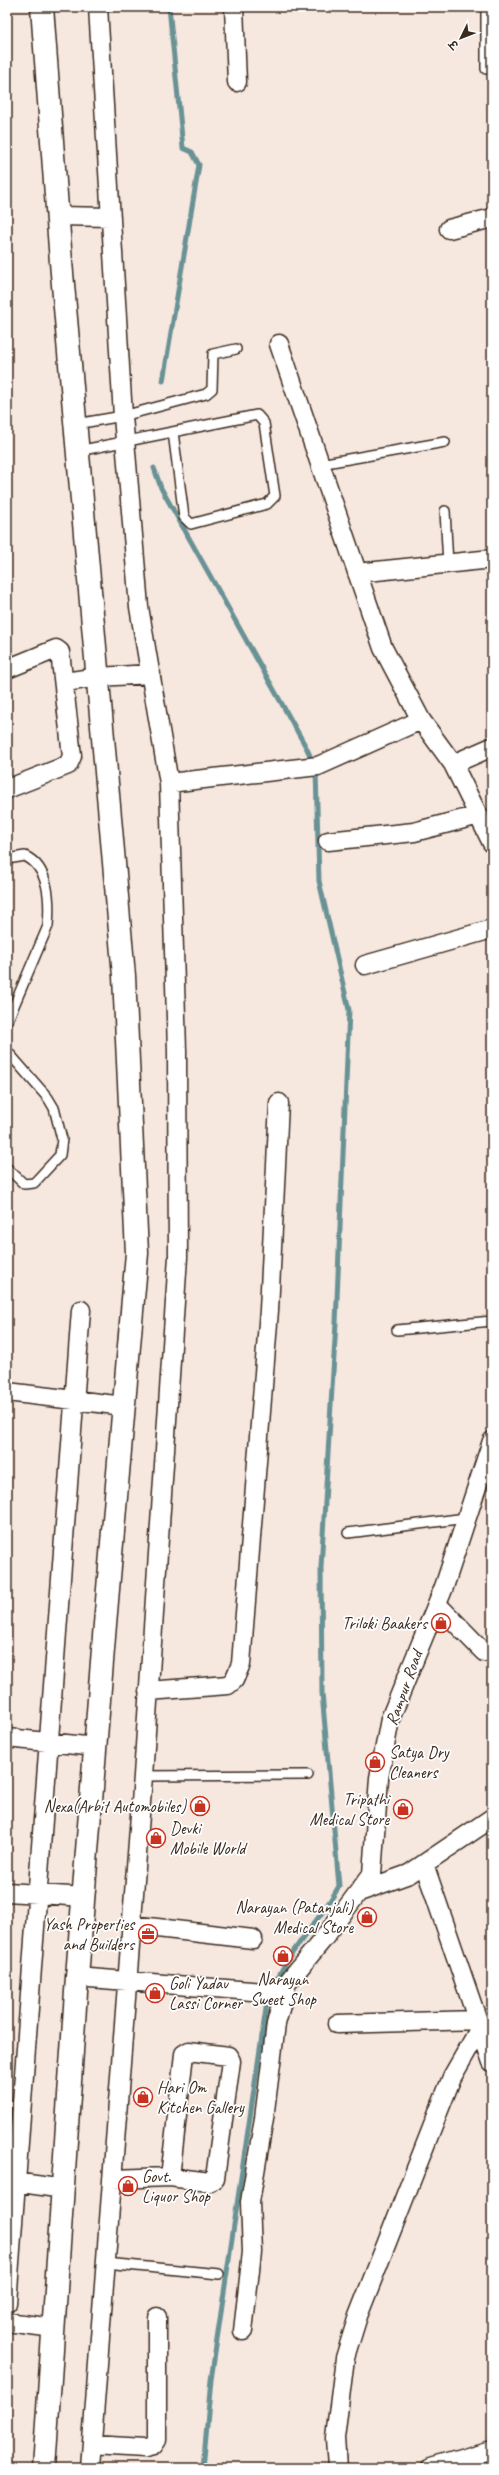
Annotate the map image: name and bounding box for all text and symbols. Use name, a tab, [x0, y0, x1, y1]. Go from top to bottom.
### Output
north arrow	[441, 18, 481, 58]
text: उ	[445, 36, 462, 53]
shop icon: Triloki Baakers	[430, 1612, 452, 1634]
place label: Triloki Baakers	[342, 1613, 429, 1634]
street label: Rampur Road	[381, 1646, 428, 1728]
place label: Satya Dry Cleaners	[389, 1742, 450, 1783]
shop icon: Satya Dry Cleaners	[364, 1751, 386, 1773]
place label: Tripathi Medical Store	[310, 1789, 392, 1830]
shop icon: Nexa(Arbit Automobiles)	[189, 1795, 211, 1817]
place label: Nexa(Arbit Automobiles)	[44, 1796, 187, 1817]
shop icon: Tripathi Medical Store	[392, 1798, 414, 1820]
place label: Devki Mobile World	[170, 1818, 249, 1859]
shop icon: Devki Mobile World	[145, 1827, 167, 1849]
place label: Narayan (Patanjali) Medical Store	[235, 1897, 354, 1938]
shop icon: Narayan (Patanjali) Medical Store	[356, 1906, 378, 1928]
place label: Yash Properties and Builders	[43, 1914, 136, 1955]
office icon: Yash Properties and Builders	[137, 1923, 159, 1945]
shop icon: Narayan Sweet Shop	[272, 1945, 294, 1967]
place label: Narayan Sweet Shop	[250, 1969, 317, 2010]
place label: Goli Yadav Lassi Corner	[169, 1973, 244, 2014]
shop icon: Goli Yadav Lassi Corner	[144, 1982, 166, 2004]
place label: Hari Om Kitchen Gallery	[157, 2077, 245, 2118]
shop icon: Hari Om Kitchen Gallery	[132, 2086, 154, 2108]
place label: Govt. Liquor Shop	[142, 2166, 212, 2207]
shop icon: Govt. Liquor Shop	[117, 2175, 139, 2197]

